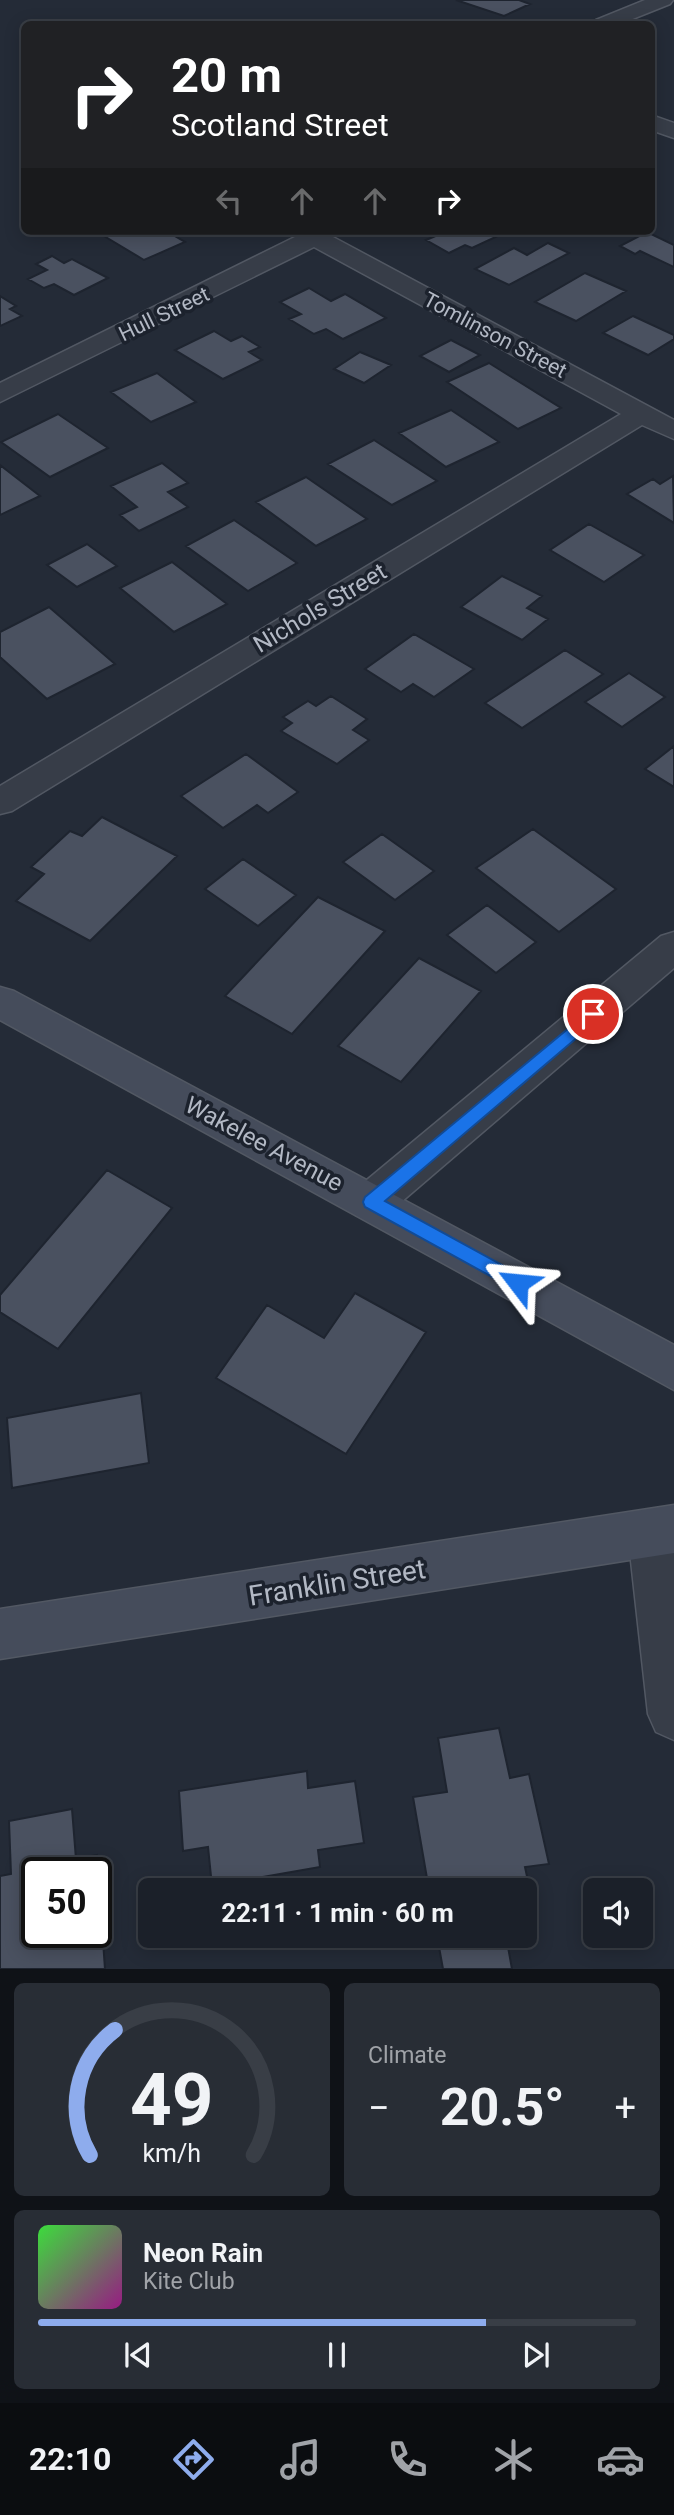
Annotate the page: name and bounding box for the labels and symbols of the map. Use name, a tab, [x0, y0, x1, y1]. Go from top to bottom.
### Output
street label: Hull Street	[115, 282, 213, 346]
street label: Tomlinson Street	[419, 287, 571, 383]
street label: Nichols Street	[249, 557, 392, 659]
pin	[563, 984, 623, 1044]
street label: Wakelee Avenue	[180, 1091, 348, 1197]
position arrow	[481, 1246, 555, 1320]
street label: Franklin Street	[246, 1552, 428, 1613]
speed limit sign: 50	[21, 1857, 112, 1948]

